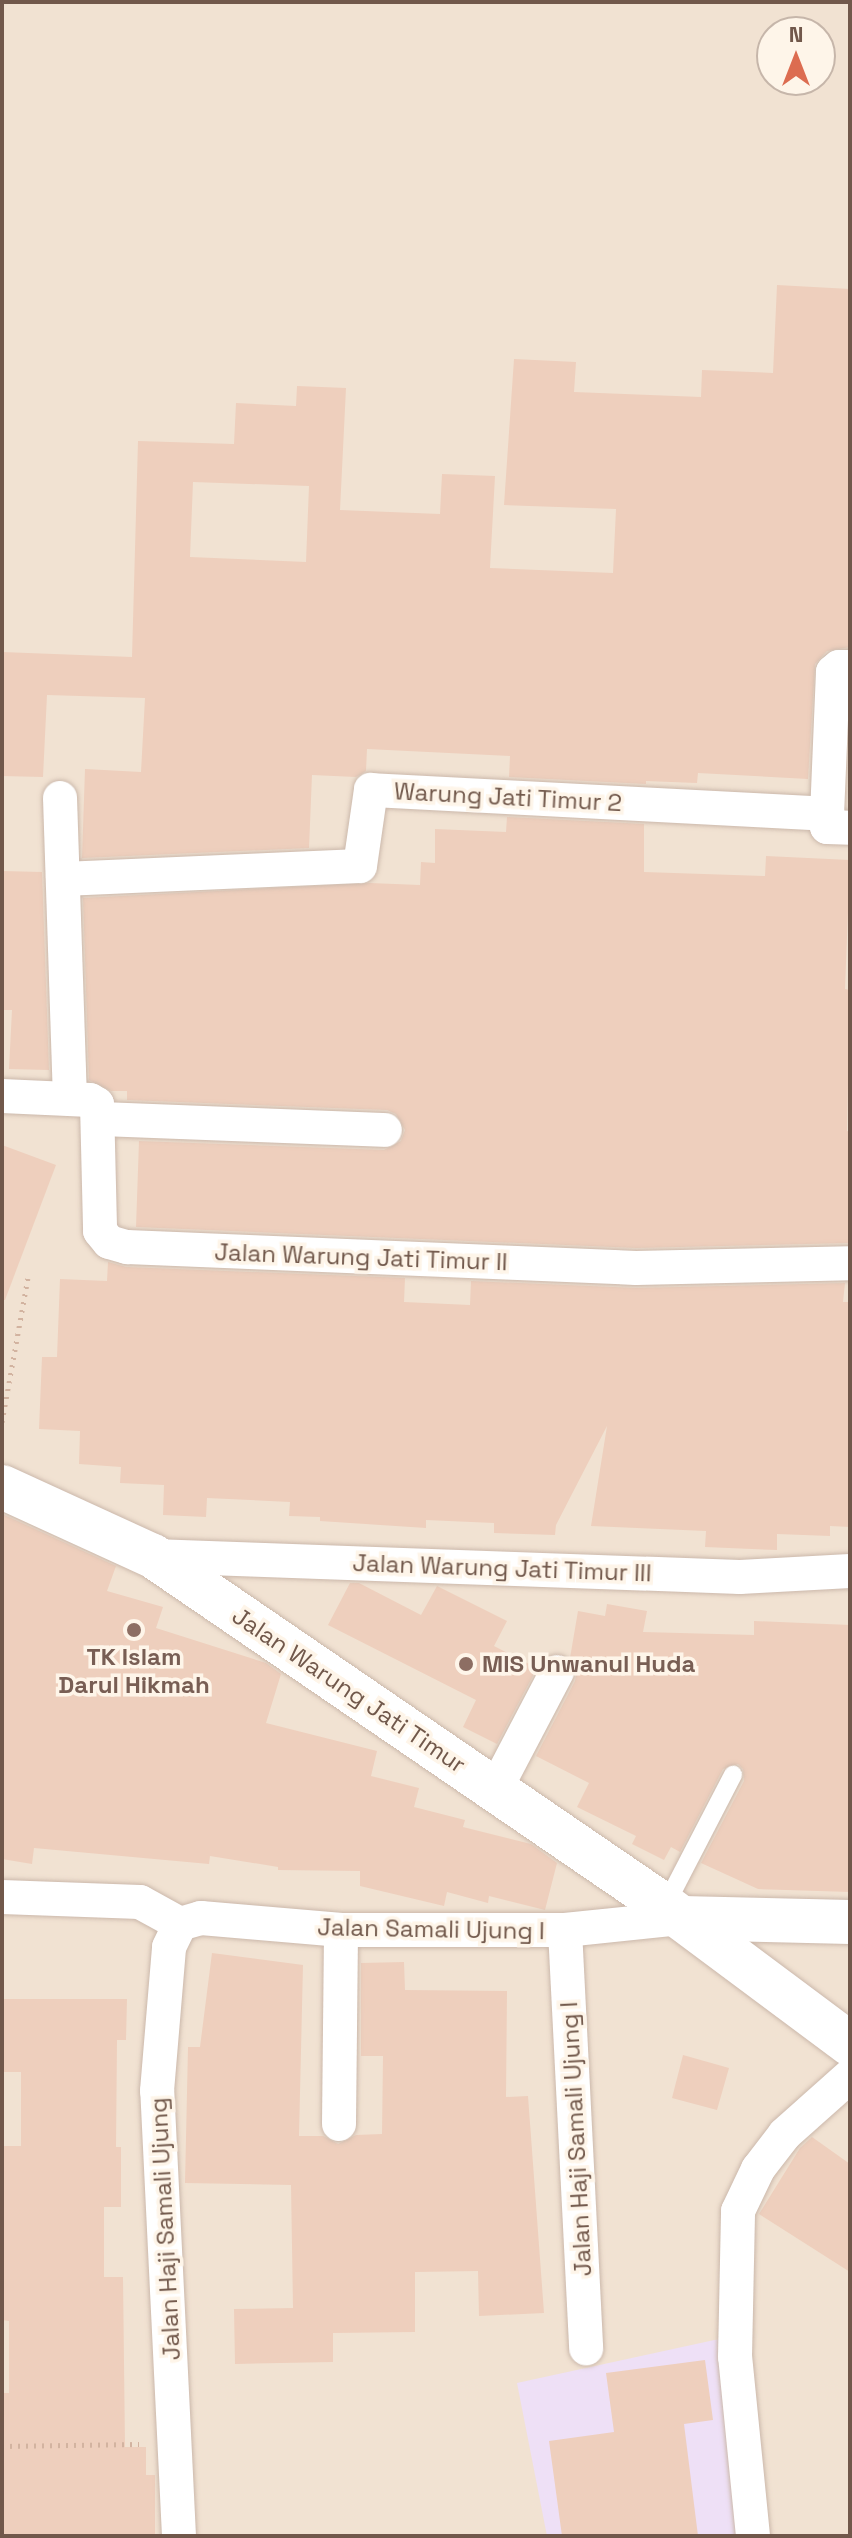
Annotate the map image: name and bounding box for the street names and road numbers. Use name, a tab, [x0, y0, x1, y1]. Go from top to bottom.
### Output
street label: Warung Jati Timur 2	[393, 777, 623, 817]
street label: Jalan Warung Jati Timur II	[213, 1237, 509, 1277]
street label: Jalan Warung Jati Timur III	[352, 1548, 652, 1588]
street label: Jalan Warung Jati Timur	[226, 1601, 472, 1779]
street label: Jalan Samali Ujung I	[317, 1913, 545, 1945]
street label: Jalan Haji Samali Ujung I	[554, 2001, 598, 2277]
street label: Jalan Haji Samali Ujung	[144, 2097, 186, 2361]

